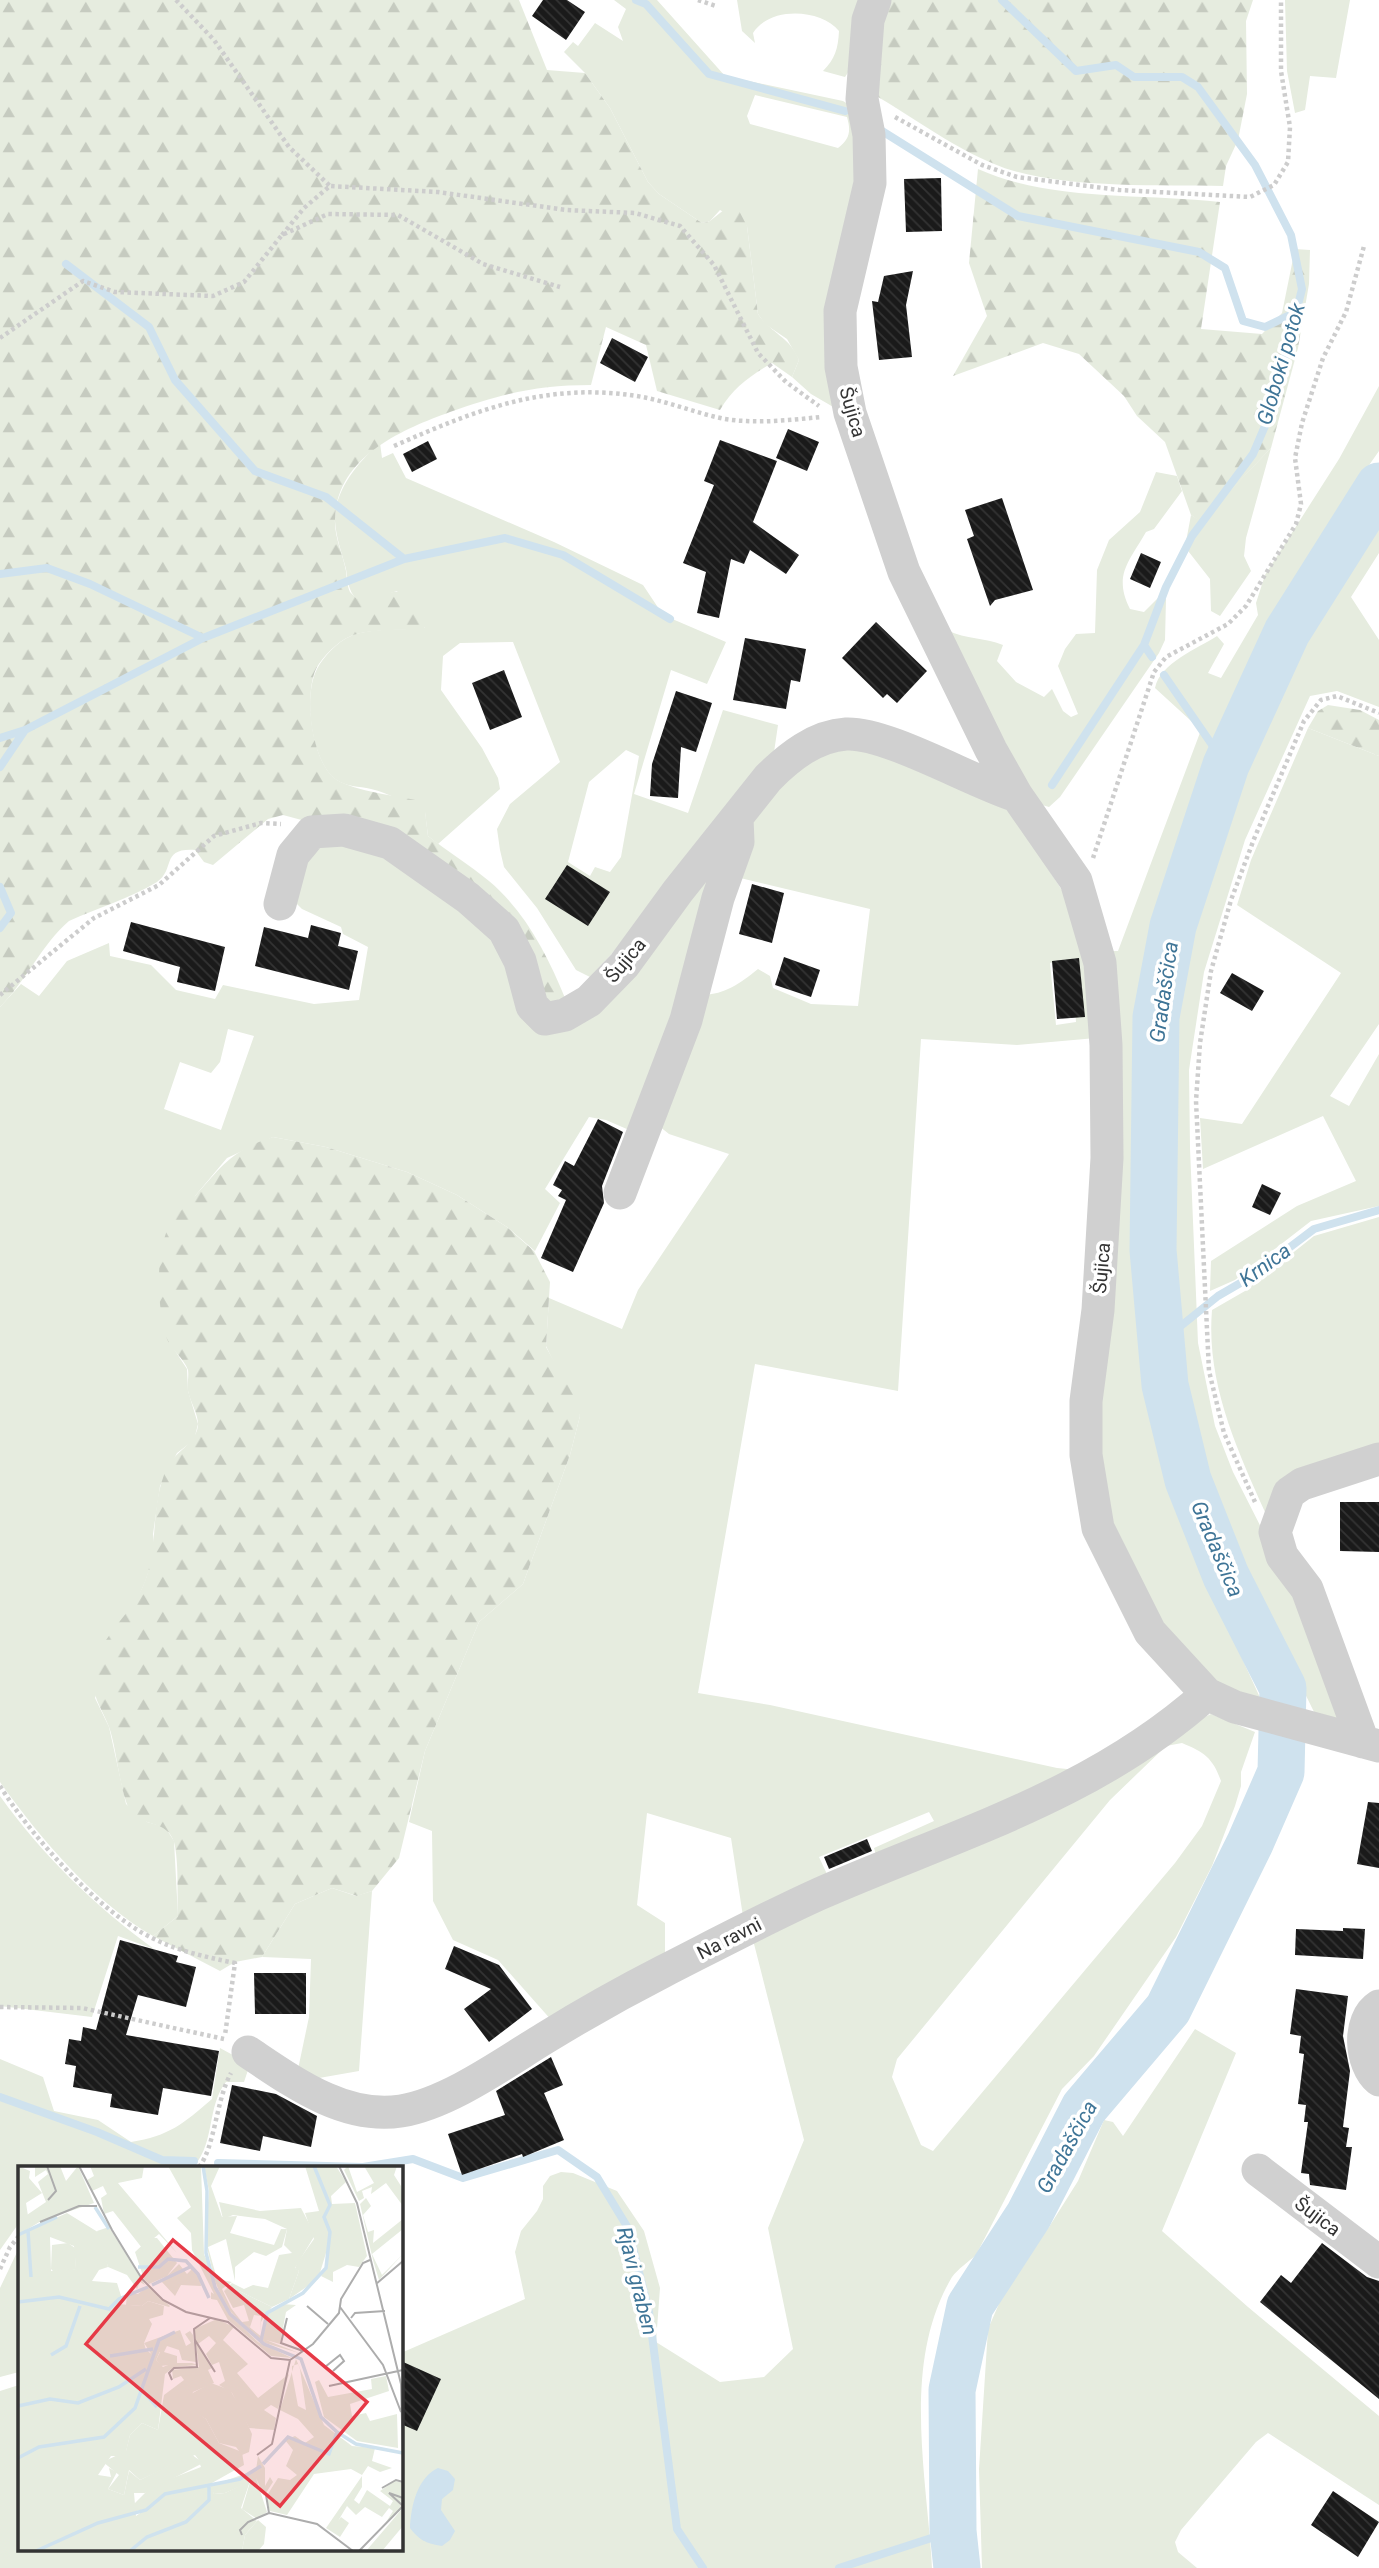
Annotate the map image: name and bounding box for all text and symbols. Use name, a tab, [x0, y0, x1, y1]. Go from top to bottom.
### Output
water label: Globoki potok	[1252, 300, 1310, 428]
street label: Šujica	[834, 384, 871, 440]
street label: Šujica	[600, 933, 651, 987]
water label: Gradaščica	[1145, 940, 1183, 1044]
water label: Krnica	[1235, 1238, 1295, 1292]
street label: Šujica	[1088, 1242, 1115, 1295]
water label: Gradaščica	[1186, 1497, 1248, 1601]
street label: Na ravni	[693, 1912, 765, 1964]
water label: Gradaščica	[1032, 2097, 1102, 2197]
inset map	[18, 2166, 402, 2550]
street label: Šujica	[1290, 2192, 1345, 2241]
water label: Rjavi graben	[612, 2224, 662, 2338]

